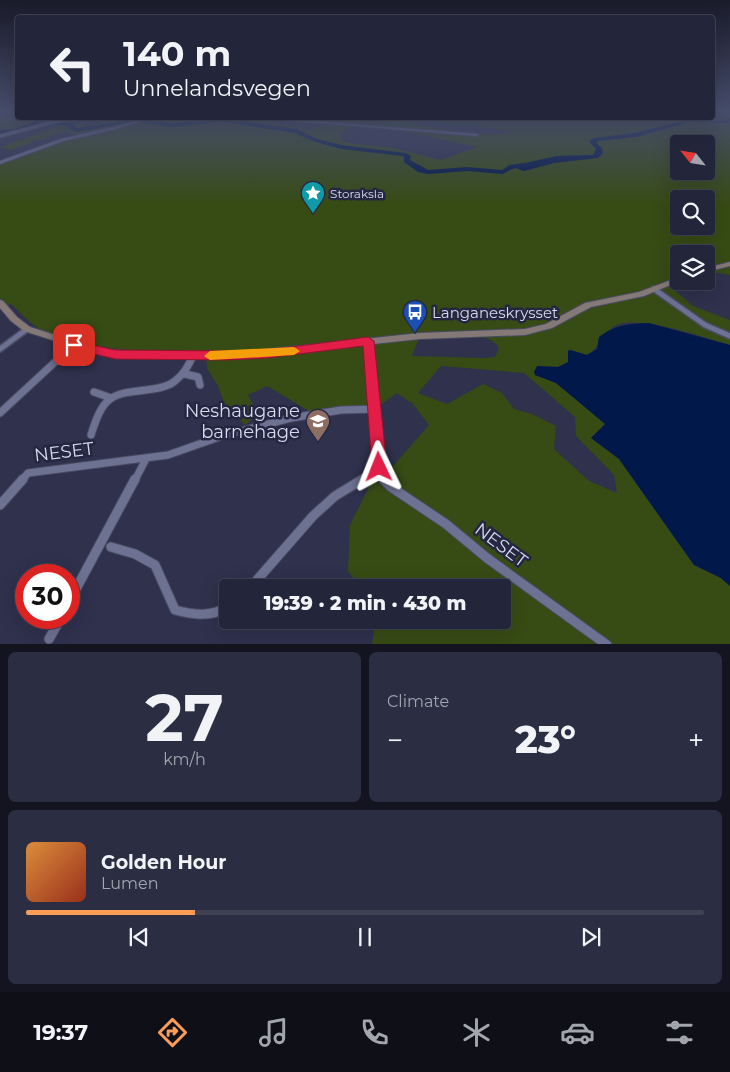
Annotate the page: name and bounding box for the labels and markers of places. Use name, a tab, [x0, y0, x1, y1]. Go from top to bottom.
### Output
place icon: Storaksla	[300, 180, 326, 214]
place label: Storaksla	[330, 186, 384, 201]
bus stop icon: Langaneskrysset	[402, 299, 428, 333]
place label: Langaneskrysset	[432, 303, 558, 322]
pin	[53, 324, 95, 366]
place label: Neshaugane barnehage	[185, 400, 300, 443]
school or university icon: Neshaugane barnehage	[305, 408, 331, 442]

